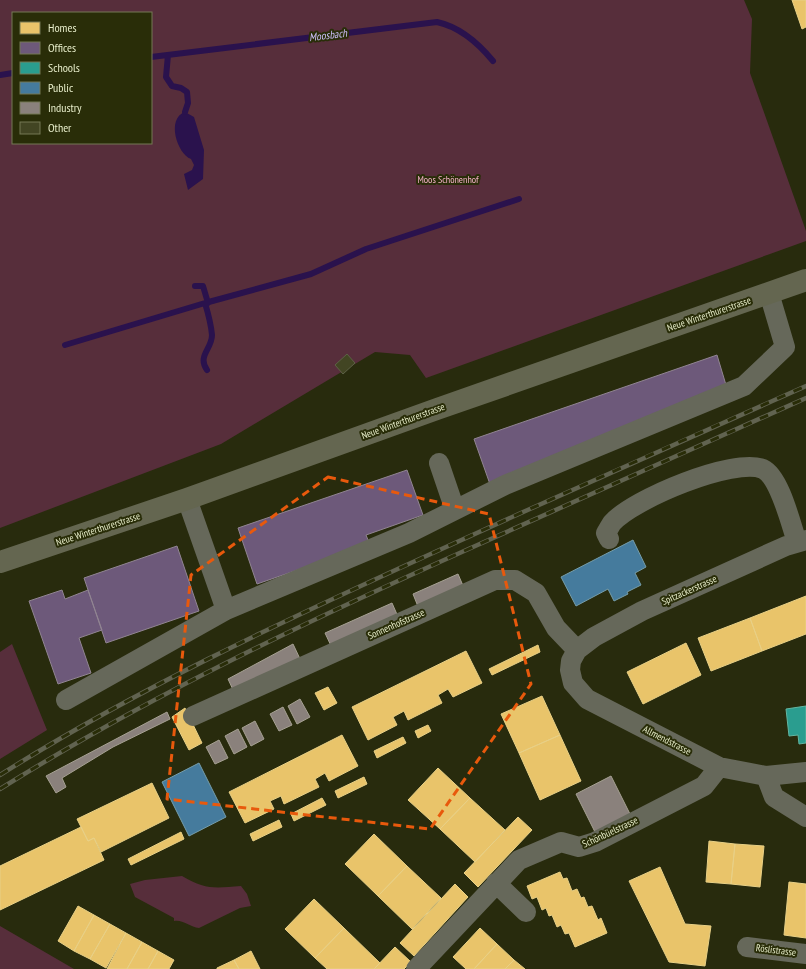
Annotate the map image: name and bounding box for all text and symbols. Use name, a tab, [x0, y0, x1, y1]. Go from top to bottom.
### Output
legend	[12, 12, 152, 144]
text: Homes	[48, 20, 76, 35]
water label: Moosbach	[308, 26, 349, 44]
text: Offices	[48, 40, 76, 55]
text: Schools	[48, 60, 80, 75]
text: Public	[48, 80, 74, 95]
text: Industry	[48, 100, 82, 115]
text: Other	[48, 120, 72, 135]
park label: Moos Schönenhof	[417, 173, 479, 186]
street label: Neue Winterthurerstrasse	[665, 294, 753, 334]
street label: Neue Winterthurerstrasse	[359, 400, 447, 442]
street label: Neue Winterthurerstrasse	[54, 509, 142, 549]
street label: Spitzackerstrasse	[659, 572, 719, 608]
street label: Sonnenhofstrasse	[366, 606, 426, 642]
street label: Allmendstrasse	[641, 722, 693, 758]
street label: Schönbüelstrasse	[580, 813, 640, 851]
street label: Röslistrasse	[755, 941, 797, 959]

